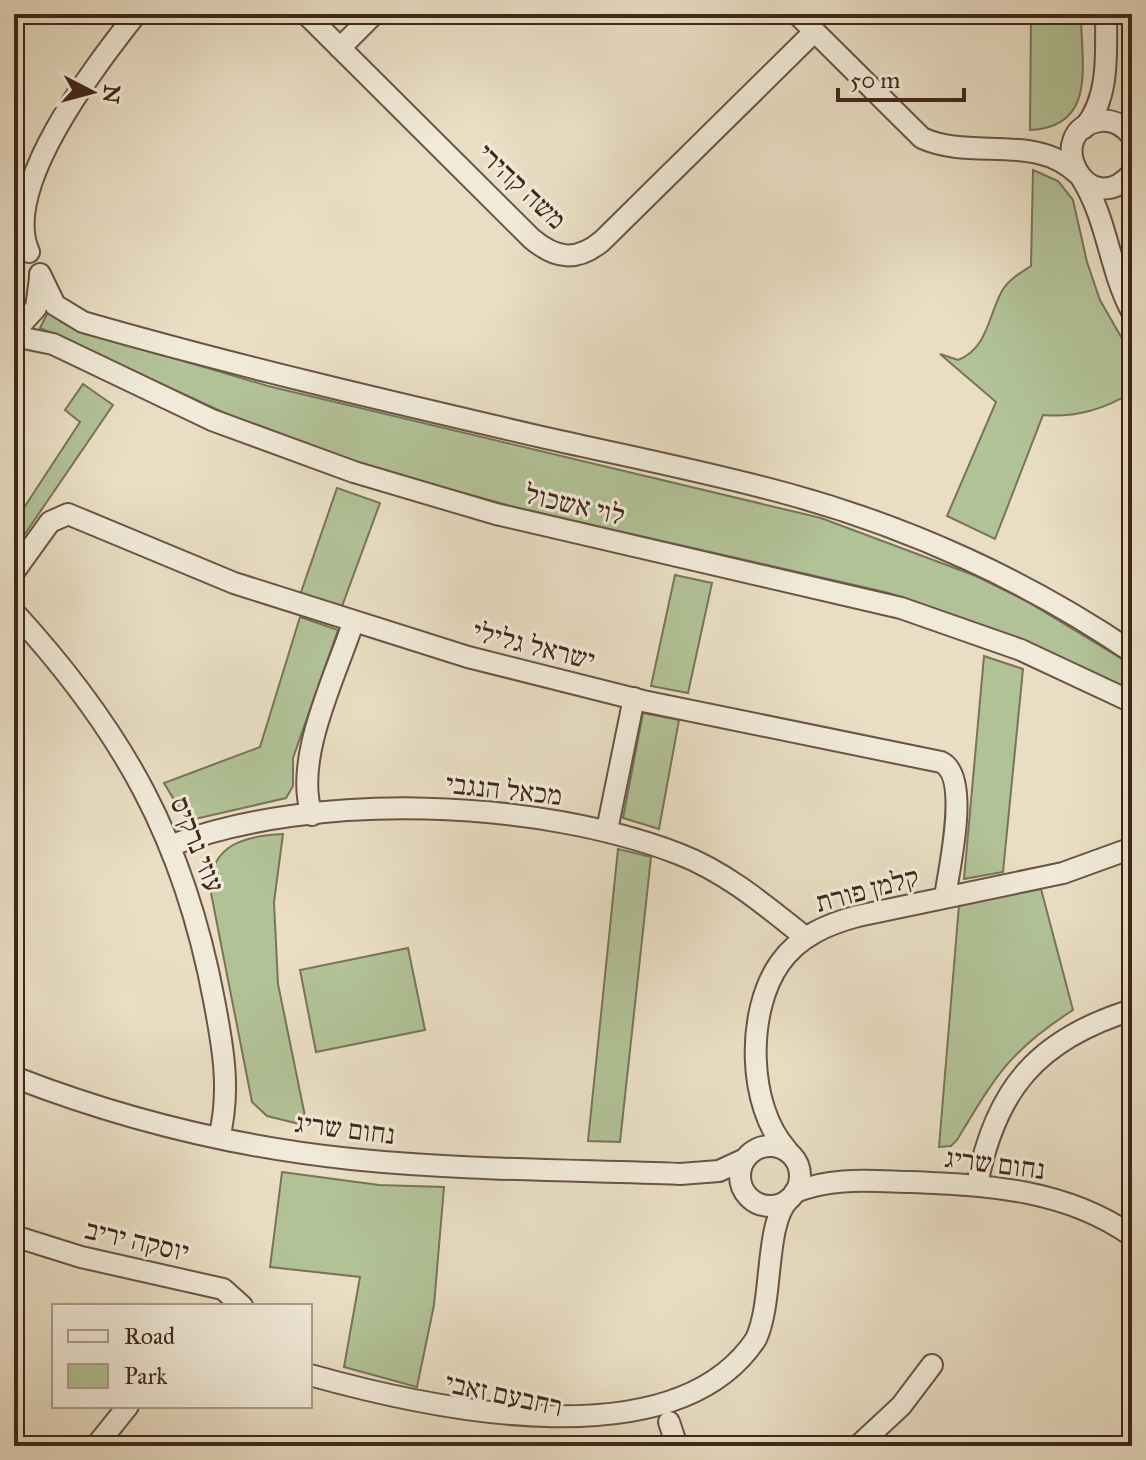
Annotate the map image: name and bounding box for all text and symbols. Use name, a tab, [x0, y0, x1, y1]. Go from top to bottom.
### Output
north arrow	[52, 52, 132, 132]
scale bar	[838, 52, 964, 102]
text: 50 m	[850, 65, 900, 95]
text: N	[97, 83, 126, 105]
street label: משה קהירי	[469, 136, 574, 237]
street label: לוי אשכול	[522, 476, 628, 533]
street label: ישראל גלילי	[469, 613, 599, 678]
street label: מכאל הנגבי	[444, 766, 564, 813]
street label: עוזי נרקיס	[163, 791, 232, 897]
street label: קלמן פורת	[811, 859, 923, 920]
street label: נחום שריג	[293, 1105, 397, 1152]
street label: נחום שריג	[943, 1140, 1047, 1187]
street label: יוסקה יריב	[81, 1212, 192, 1269]
legend	[52, 1304, 312, 1408]
text: Road	[124, 1321, 175, 1351]
text: Park	[124, 1361, 168, 1391]
street label: רחבעם זאבי	[442, 1365, 566, 1424]

